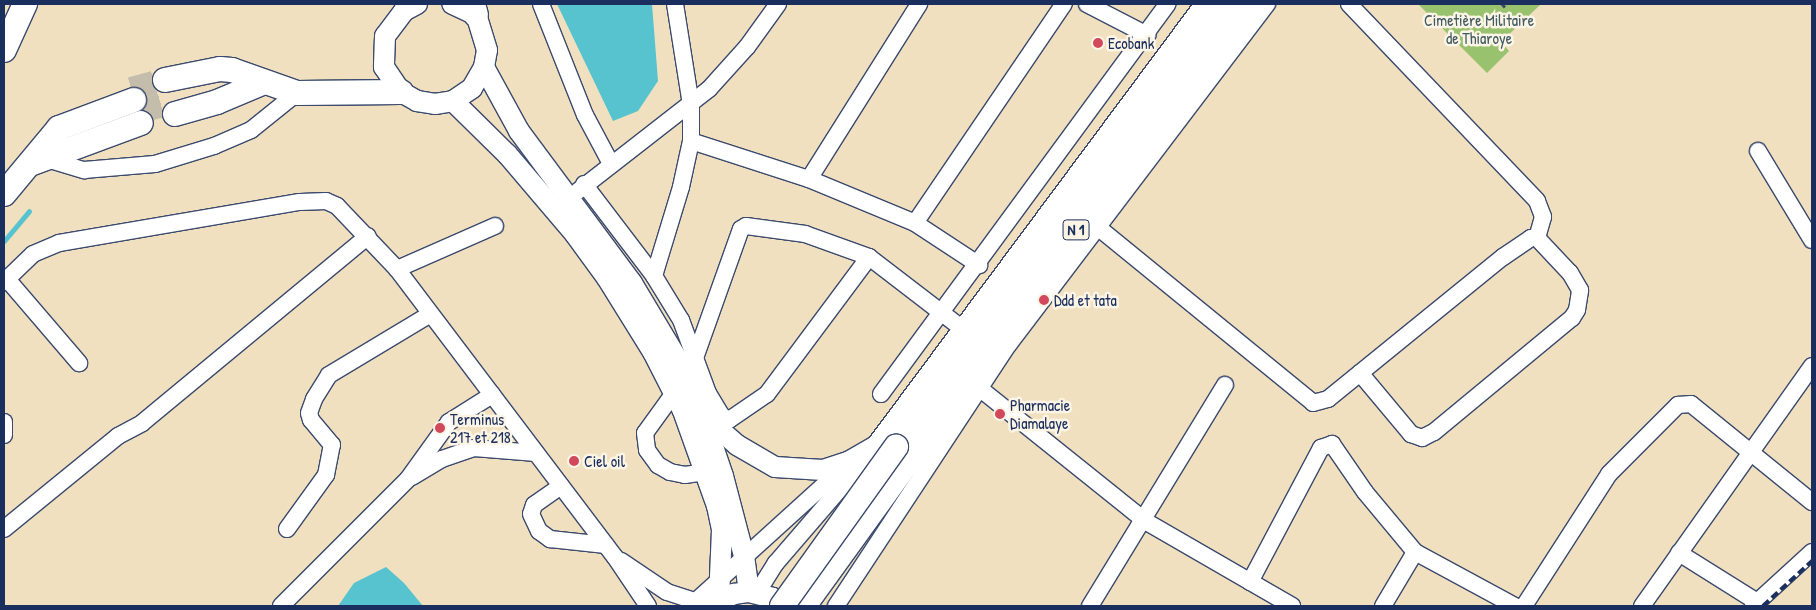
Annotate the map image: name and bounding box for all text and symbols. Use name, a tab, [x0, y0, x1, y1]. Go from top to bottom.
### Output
park label: Cimetière Militaire de Thiaroye	[1424, 10, 1534, 48]
place label: Ecobank	[1108, 33, 1154, 53]
marker: Ecobank	[1092, 37, 1104, 49]
road number: N 1	[1062, 218, 1090, 242]
place label: Ddd et tata	[1054, 290, 1117, 310]
marker: Ddd et tata	[1038, 294, 1050, 306]
place label: Pharmacie Diamalaye	[1010, 395, 1070, 433]
marker: Pharmacie Diamalaye	[994, 408, 1006, 420]
place label: Terminus 217 et 218	[450, 409, 511, 447]
marker: Terminus 217 et 218	[434, 422, 446, 434]
place label: Ciel oil	[584, 451, 625, 471]
marker: Ciel oil	[568, 455, 580, 467]

